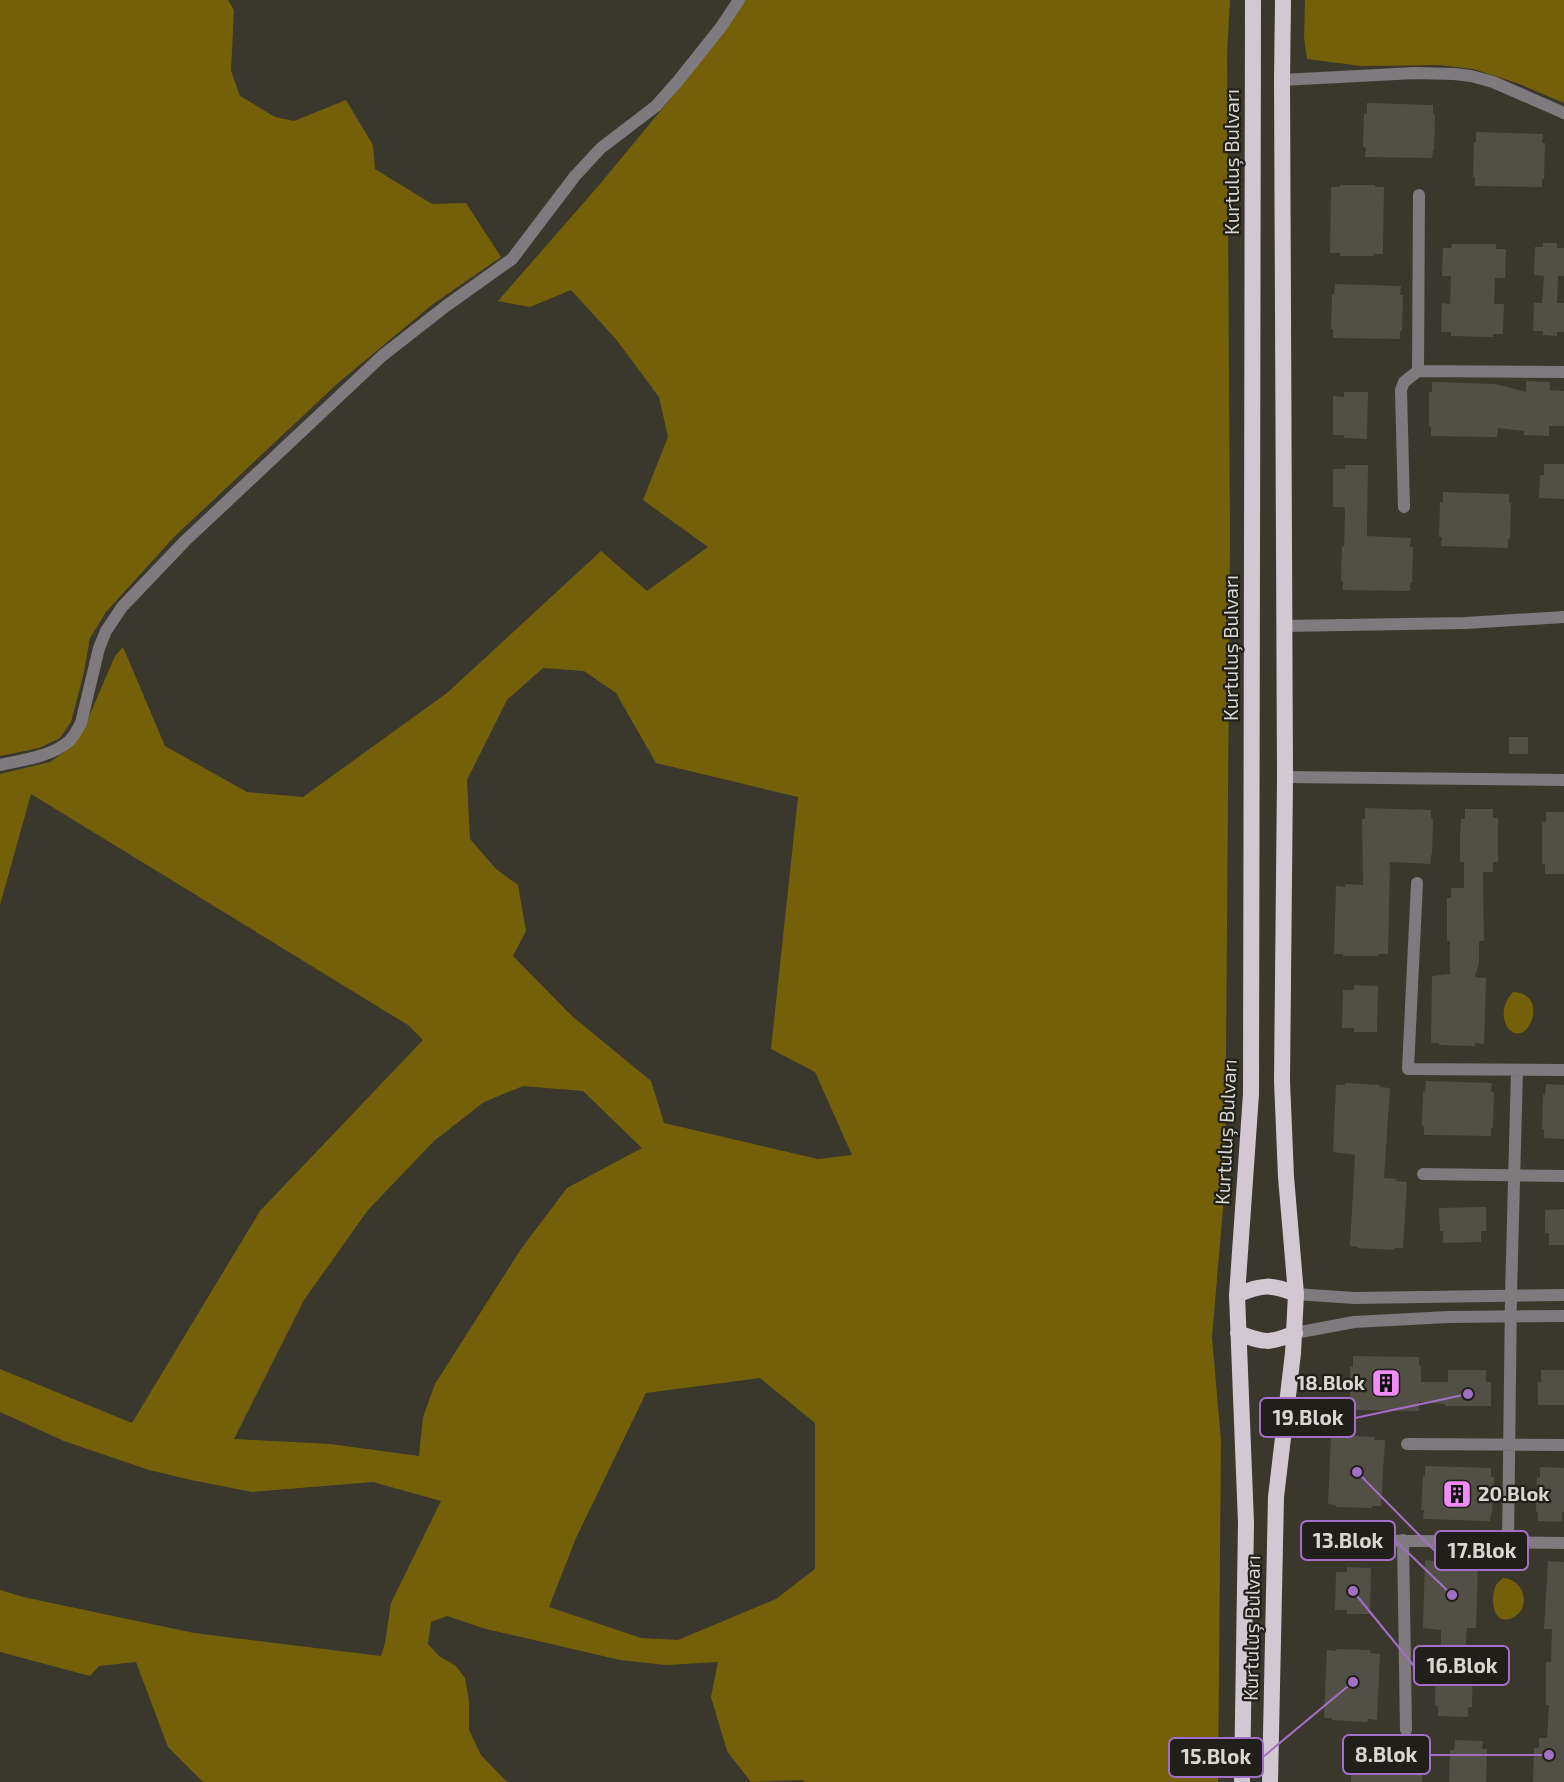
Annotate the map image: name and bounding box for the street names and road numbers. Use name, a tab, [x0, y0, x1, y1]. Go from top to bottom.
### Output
street label: Kurtuluş Bulvarı	[1219, 89, 1244, 235]
street label: Kurtuluş Bulvarı	[1218, 575, 1243, 721]
street label: Kurtuluş Bulvarı	[1209, 1058, 1242, 1205]
street label: Kurtuluş Bulvarı	[1238, 1555, 1265, 1701]

